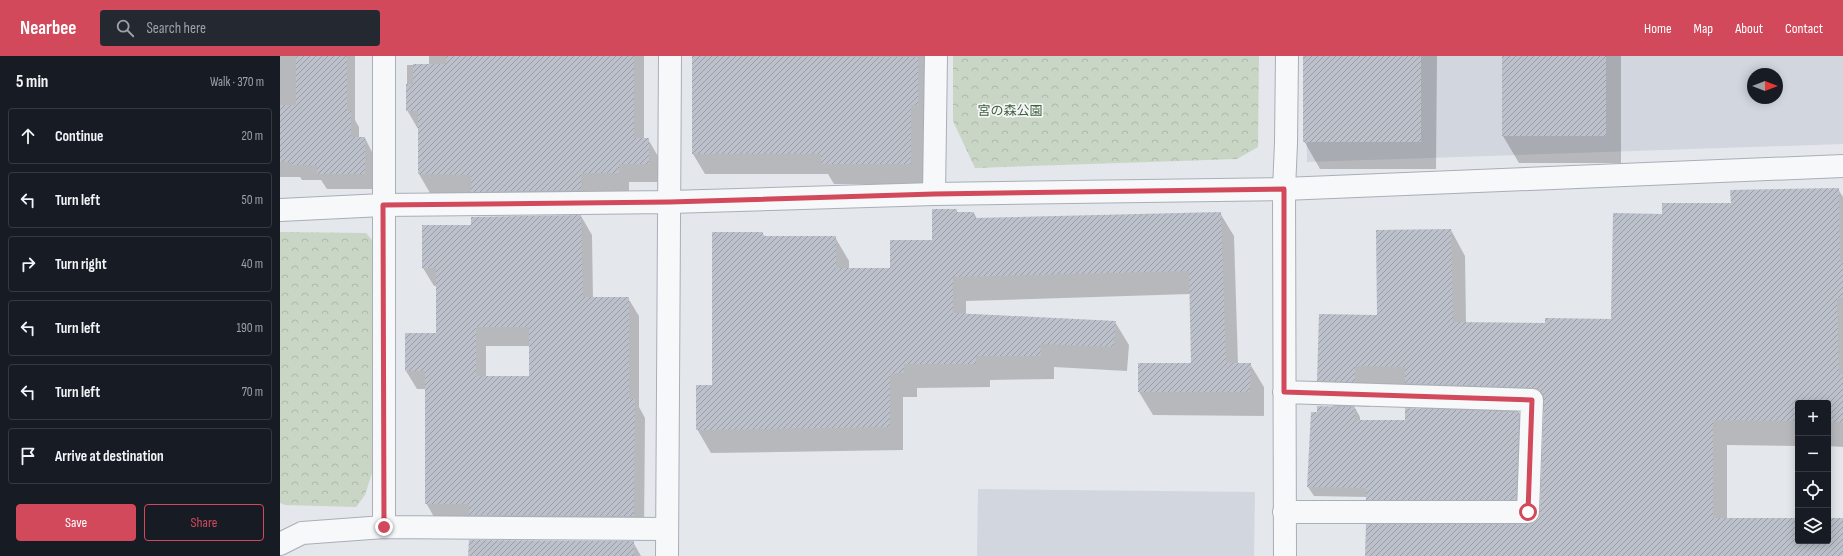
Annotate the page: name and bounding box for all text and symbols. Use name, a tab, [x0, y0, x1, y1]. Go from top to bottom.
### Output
search box	[100, 10, 380, 46]
text: Nearbee	[20, 17, 76, 40]
icon: search	[114, 17, 136, 39]
text: Search here	[146, 19, 206, 38]
text: Home	[1644, 20, 1672, 37]
text: Map	[1694, 20, 1713, 37]
text: About	[1735, 20, 1763, 37]
text: Contact	[1785, 20, 1823, 37]
north arrow	[1747, 68, 1783, 104]
text: 5 min	[16, 72, 48, 92]
text: Walk · 370 m	[210, 74, 264, 90]
park label: 宮の森公園	[977, 103, 1043, 119]
icon: ahead	[17, 125, 39, 147]
text: Continue	[55, 127, 104, 146]
text: 20 m	[241, 128, 263, 144]
icon: left	[17, 189, 39, 211]
text: Turn left	[55, 191, 100, 210]
text: 50 m	[242, 192, 263, 208]
icon: right	[17, 253, 39, 275]
text: Turn right	[55, 255, 107, 274]
text: 40 m	[241, 256, 263, 272]
icon: left	[17, 317, 39, 339]
text: Turn left	[55, 319, 100, 338]
text: 190 m	[236, 320, 263, 336]
icon: left	[17, 381, 39, 403]
text: Turn left	[55, 383, 100, 402]
text: 70 m	[242, 384, 263, 400]
map controls	[1795, 400, 1831, 544]
button: +	[1795, 400, 1831, 436]
button: −	[1795, 436, 1831, 472]
icon: arrive	[17, 445, 39, 467]
text: Arrive at destination	[55, 447, 164, 466]
button: locate	[1795, 472, 1831, 508]
route start	[1519, 503, 1537, 521]
button: Save	[16, 504, 136, 541]
button: Share	[144, 504, 264, 541]
button: layers	[1795, 508, 1831, 544]
route end	[375, 518, 393, 536]

